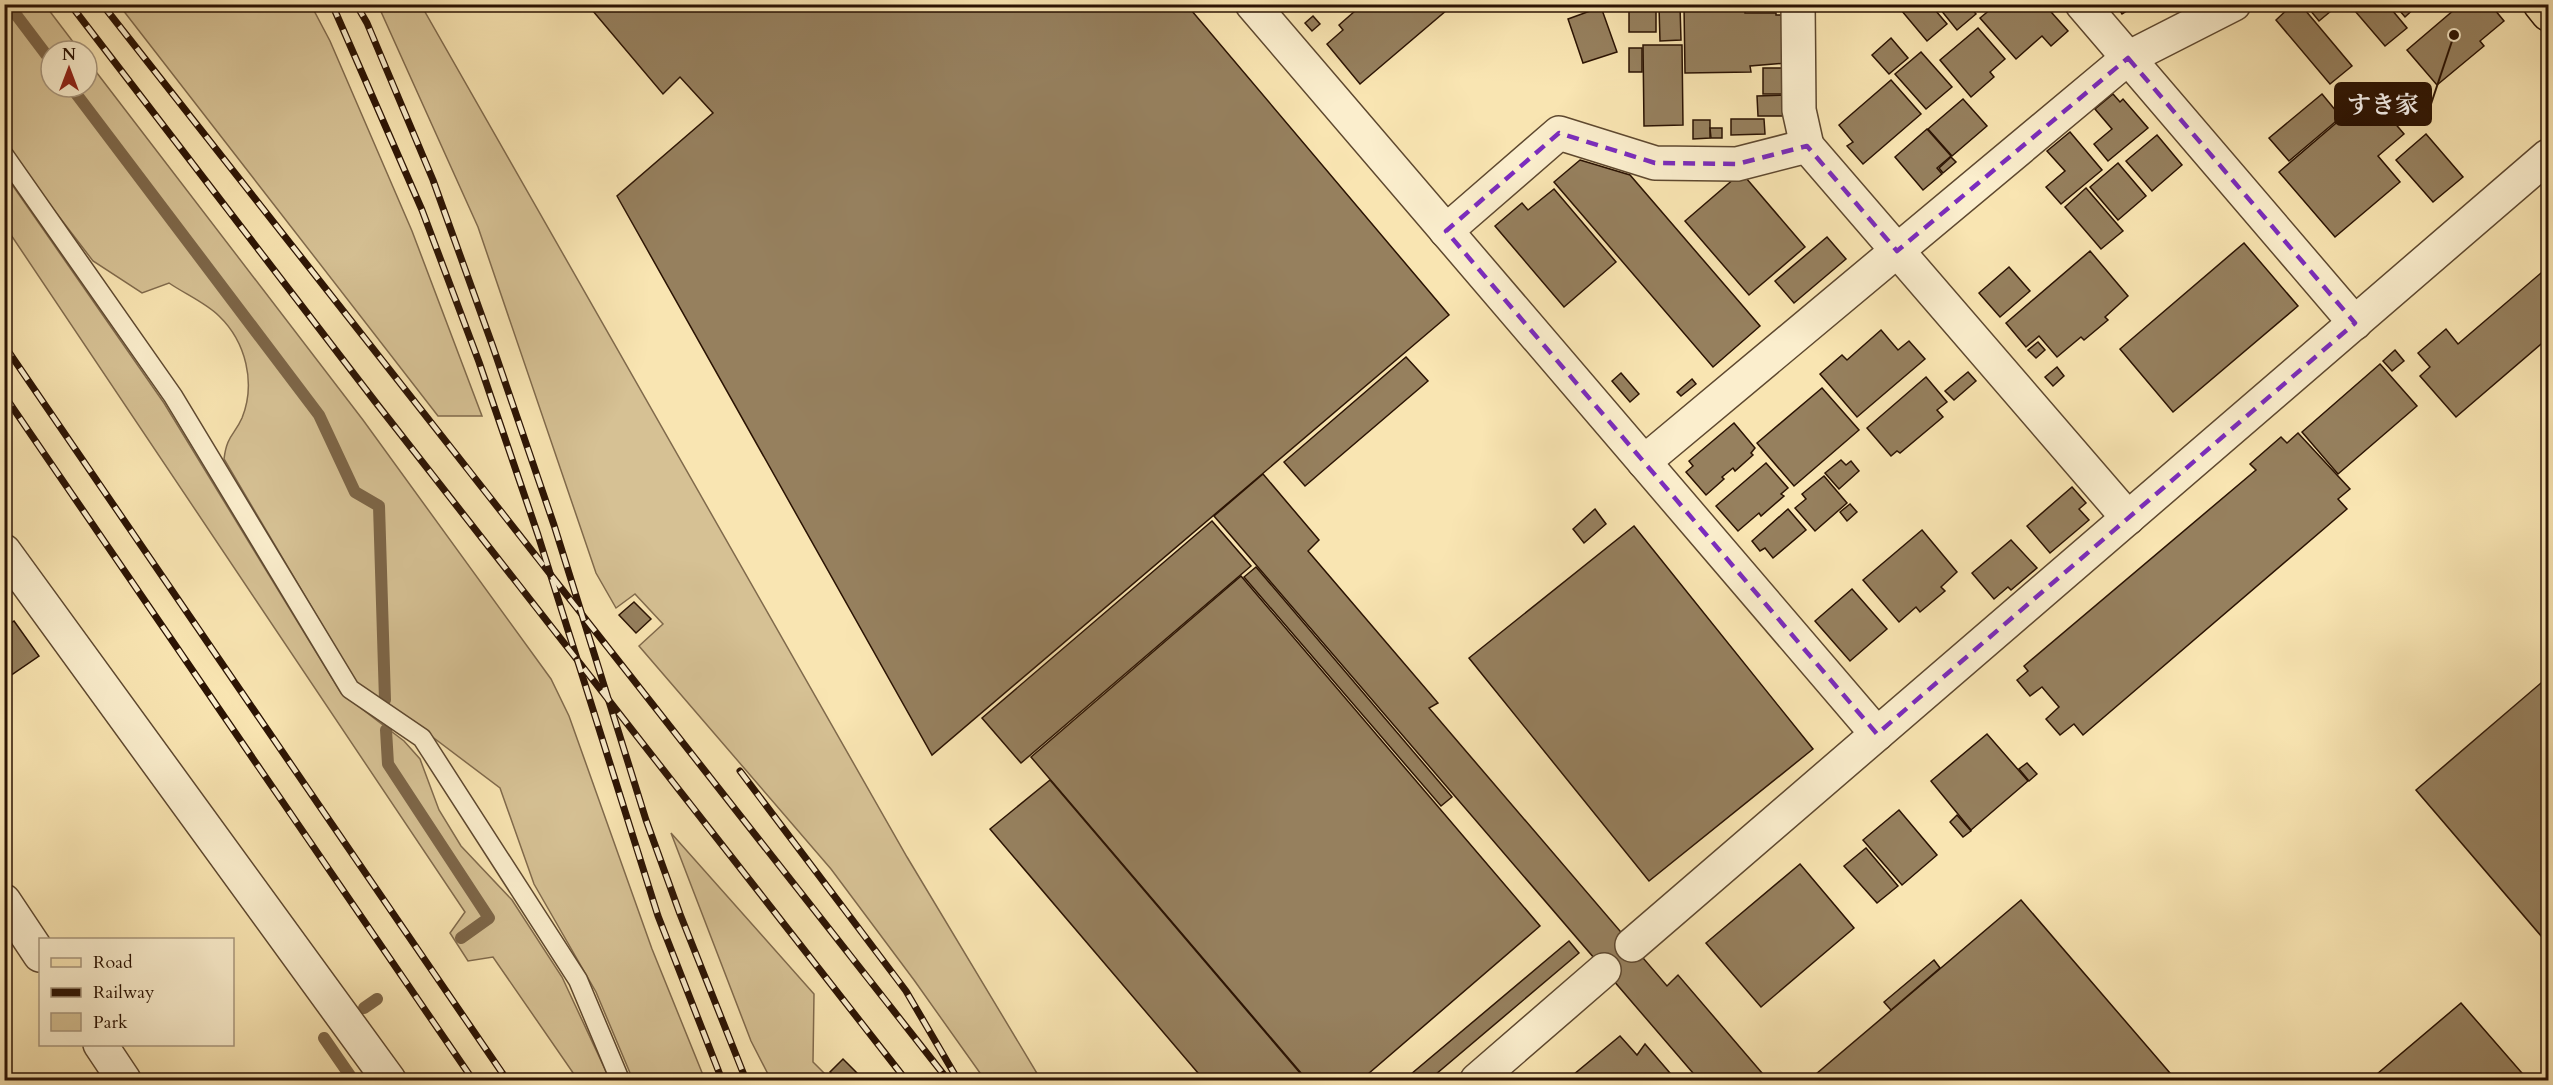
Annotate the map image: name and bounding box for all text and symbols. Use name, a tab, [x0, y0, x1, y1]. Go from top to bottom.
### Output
north arrow	[39, 39, 99, 99]
text: N	[62, 44, 76, 66]
callout: すき家	[2335, 83, 2431, 125]
text: すき家	[2347, 89, 2419, 122]
legend	[39, 938, 234, 1046]
text: Road	[93, 950, 133, 975]
text: Railway	[93, 980, 155, 1005]
text: Park	[93, 1010, 128, 1035]

